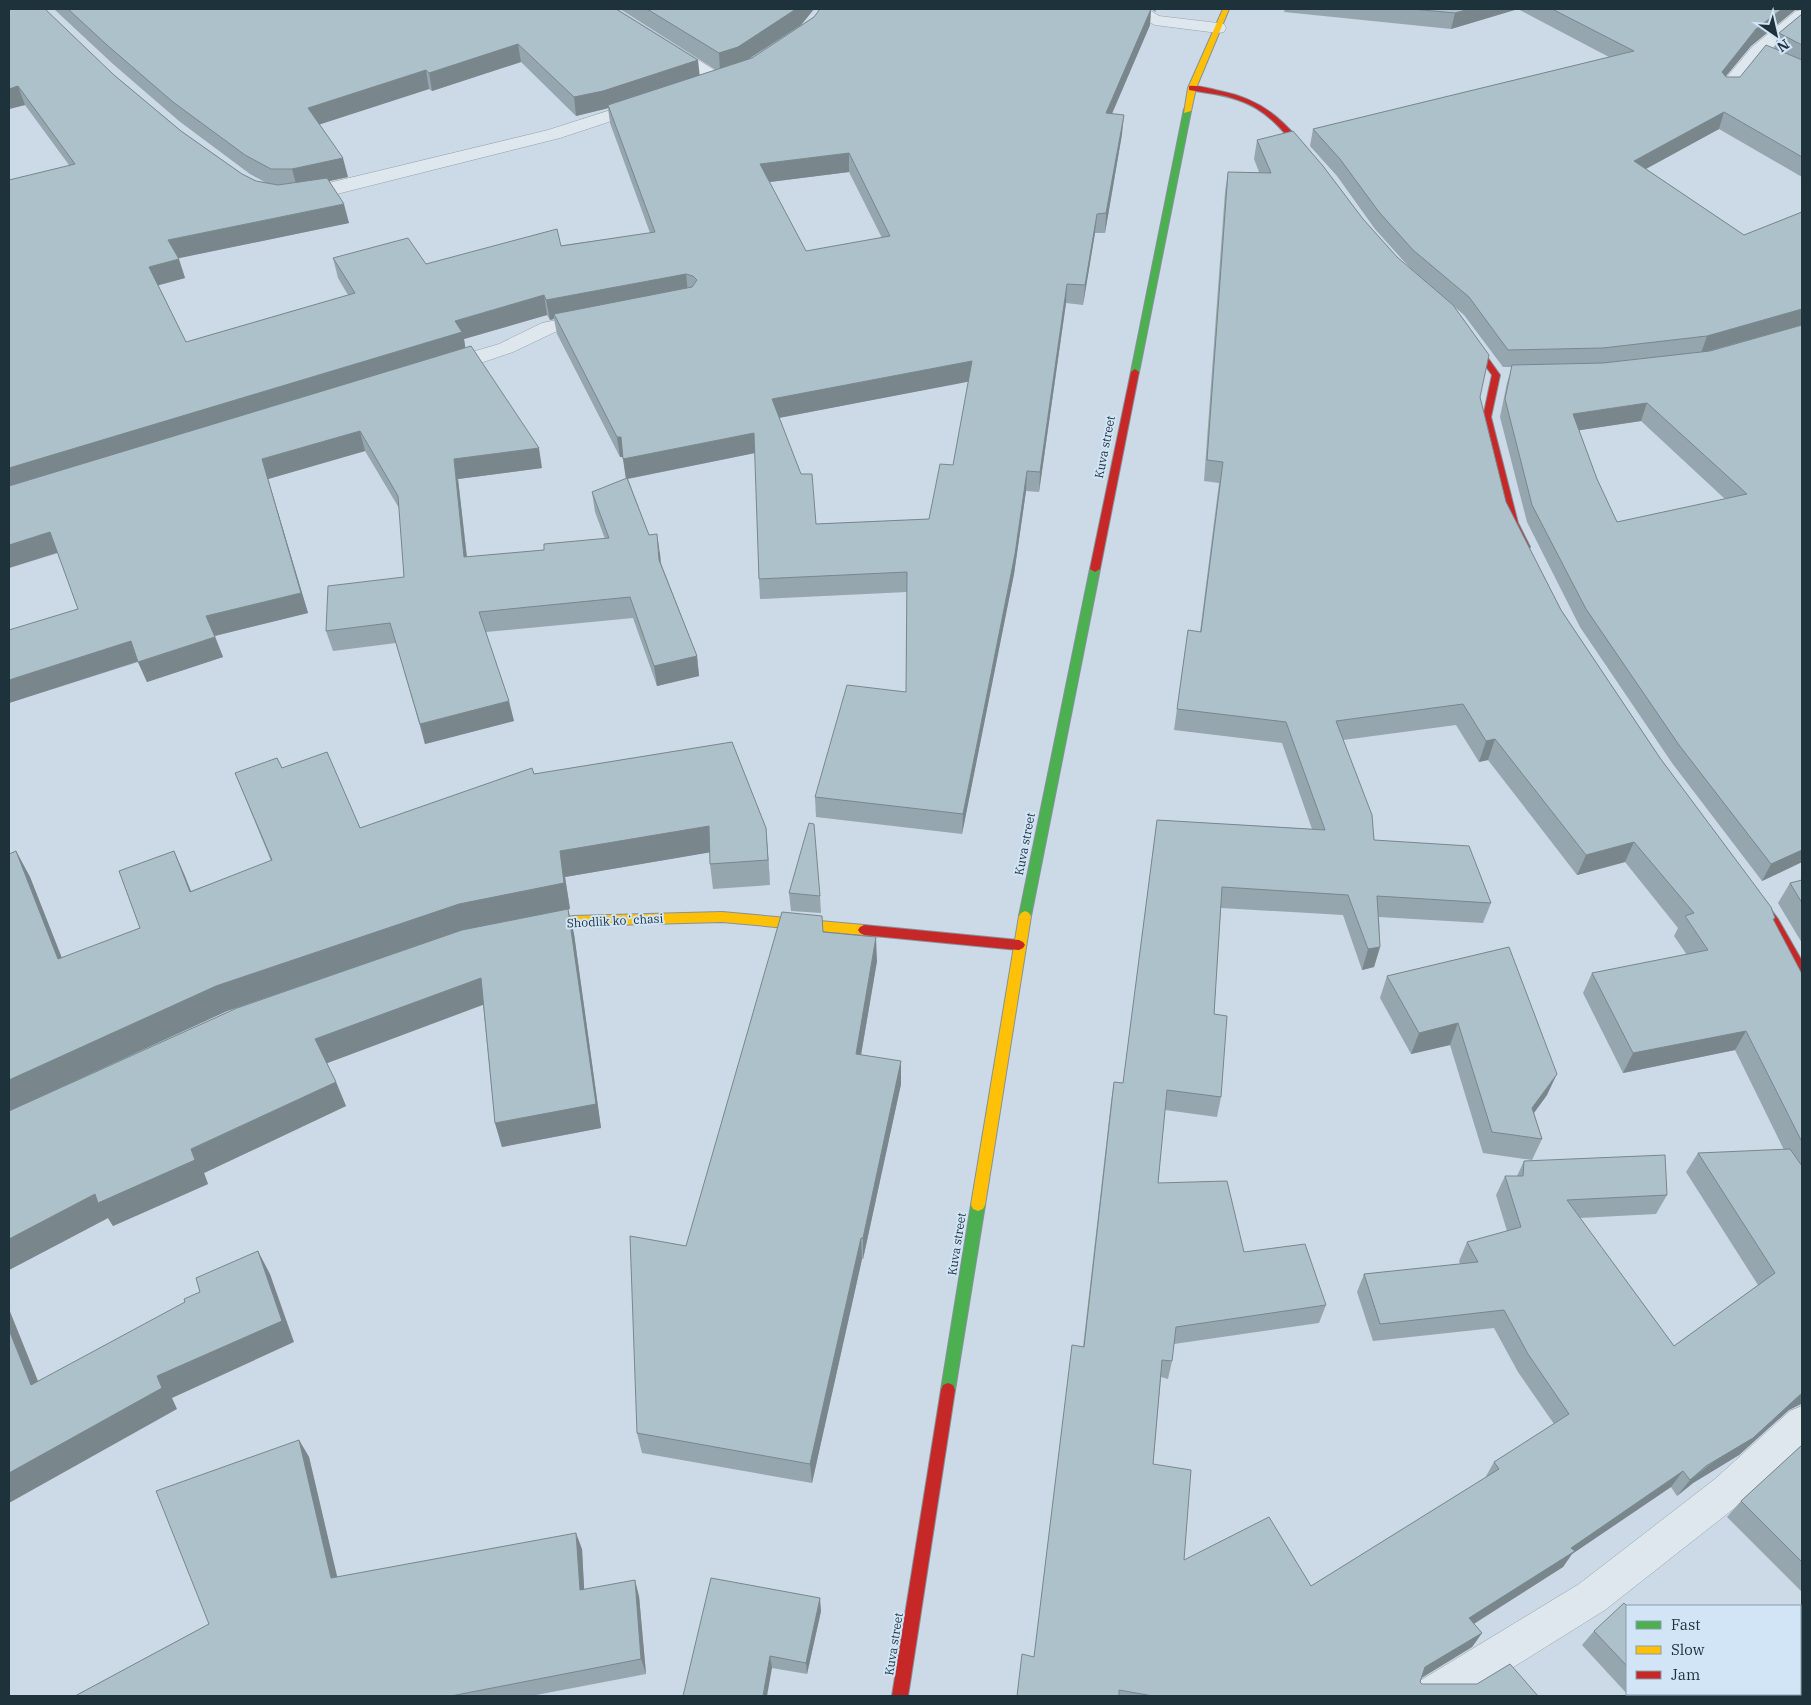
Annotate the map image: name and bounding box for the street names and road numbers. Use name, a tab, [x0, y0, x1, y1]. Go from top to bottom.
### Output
street label: Kuva street	[1091, 414, 1118, 480]
street label: Kuva street	[1011, 811, 1038, 877]
street label: Shodlik koʻchasi	[566, 910, 664, 931]
street label: Kuva street	[944, 1211, 969, 1277]
street label: Kuva street	[881, 1611, 906, 1677]

